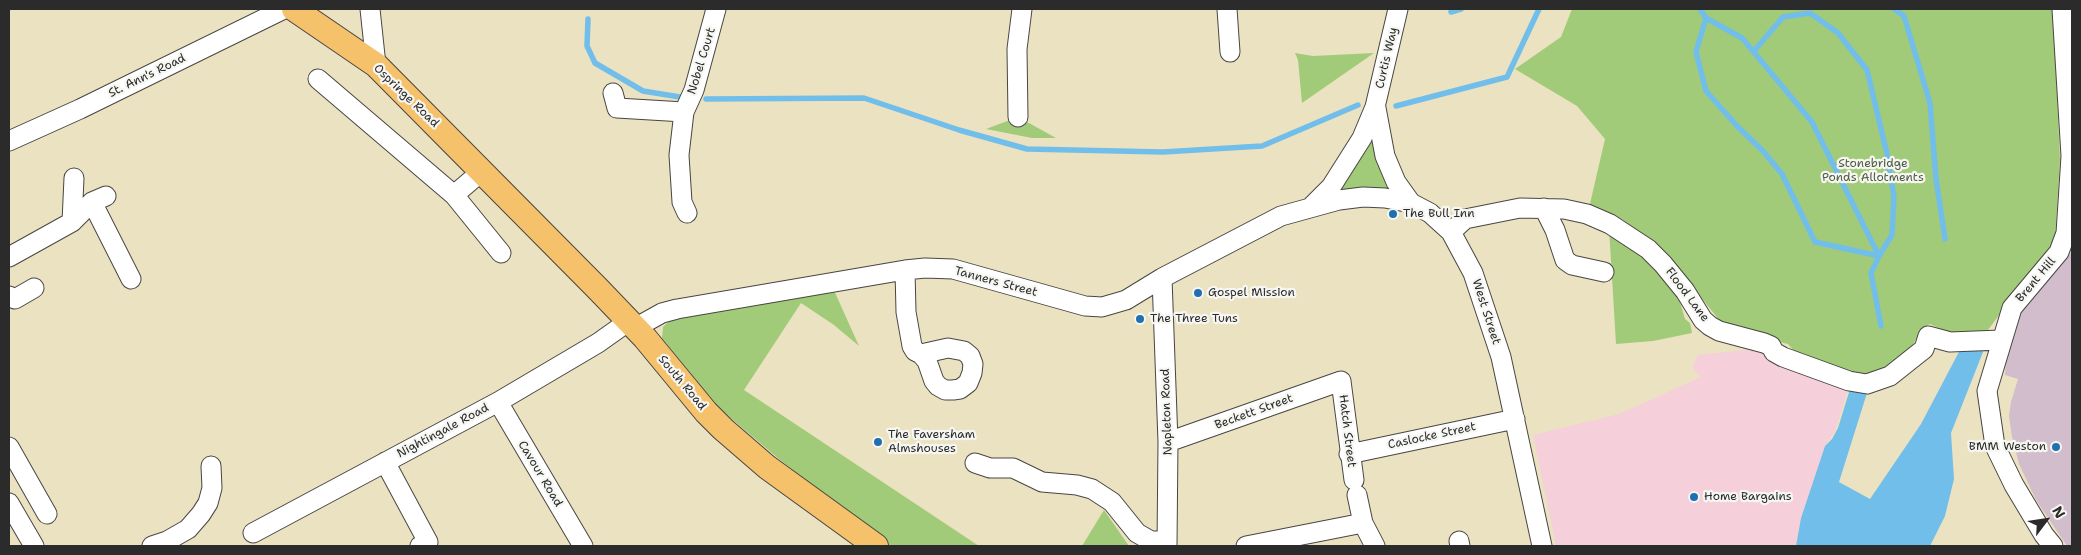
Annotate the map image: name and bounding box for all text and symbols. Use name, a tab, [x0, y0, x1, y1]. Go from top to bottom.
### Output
street label: Nobel Court	[685, 26, 719, 96]
street label: Curtis Way	[1373, 26, 1401, 90]
street label: St. Ann's Road	[106, 51, 188, 101]
street label: Ospringe Road	[370, 61, 442, 131]
park label: Stonebridge Ponds Allotments	[1822, 157, 1924, 185]
place label: The Bull Inn	[1403, 207, 1474, 221]
marker: The Bull Inn	[1387, 208, 1399, 220]
street label: Brent Hill	[2013, 255, 2059, 305]
street label: Tanners Street	[953, 264, 1039, 300]
street label: Flood Lane	[1662, 265, 1712, 325]
street label: West Street	[1469, 277, 1503, 347]
place label: Gospel Mission	[1208, 286, 1295, 300]
marker: Gospel Mission	[1192, 287, 1204, 299]
place label: The Three Tuns	[1150, 312, 1238, 326]
marker: The Three Tuns	[1134, 313, 1146, 325]
street label: South Road	[655, 353, 709, 413]
street label: Napleton Road	[1158, 368, 1176, 456]
street label: Beckett Street	[1213, 391, 1295, 433]
street label: Hatch Street	[1335, 394, 1359, 468]
street label: Nightingale Road	[395, 401, 491, 461]
street label: Caslocke Street	[1387, 420, 1477, 452]
place label: The Faversham Almshouses	[888, 428, 975, 456]
marker: The Faversham Almshouses	[872, 436, 884, 448]
street label: Cavour Road	[515, 438, 565, 510]
place label: BMM Weston	[1969, 440, 2046, 454]
marker: BMM Weston	[2050, 441, 2062, 453]
place label: Home Bargains	[1704, 490, 1792, 504]
marker: Home Bargains	[1688, 491, 1700, 503]
north arrow	[2021, 495, 2071, 545]
text: N	[2048, 503, 2069, 522]

